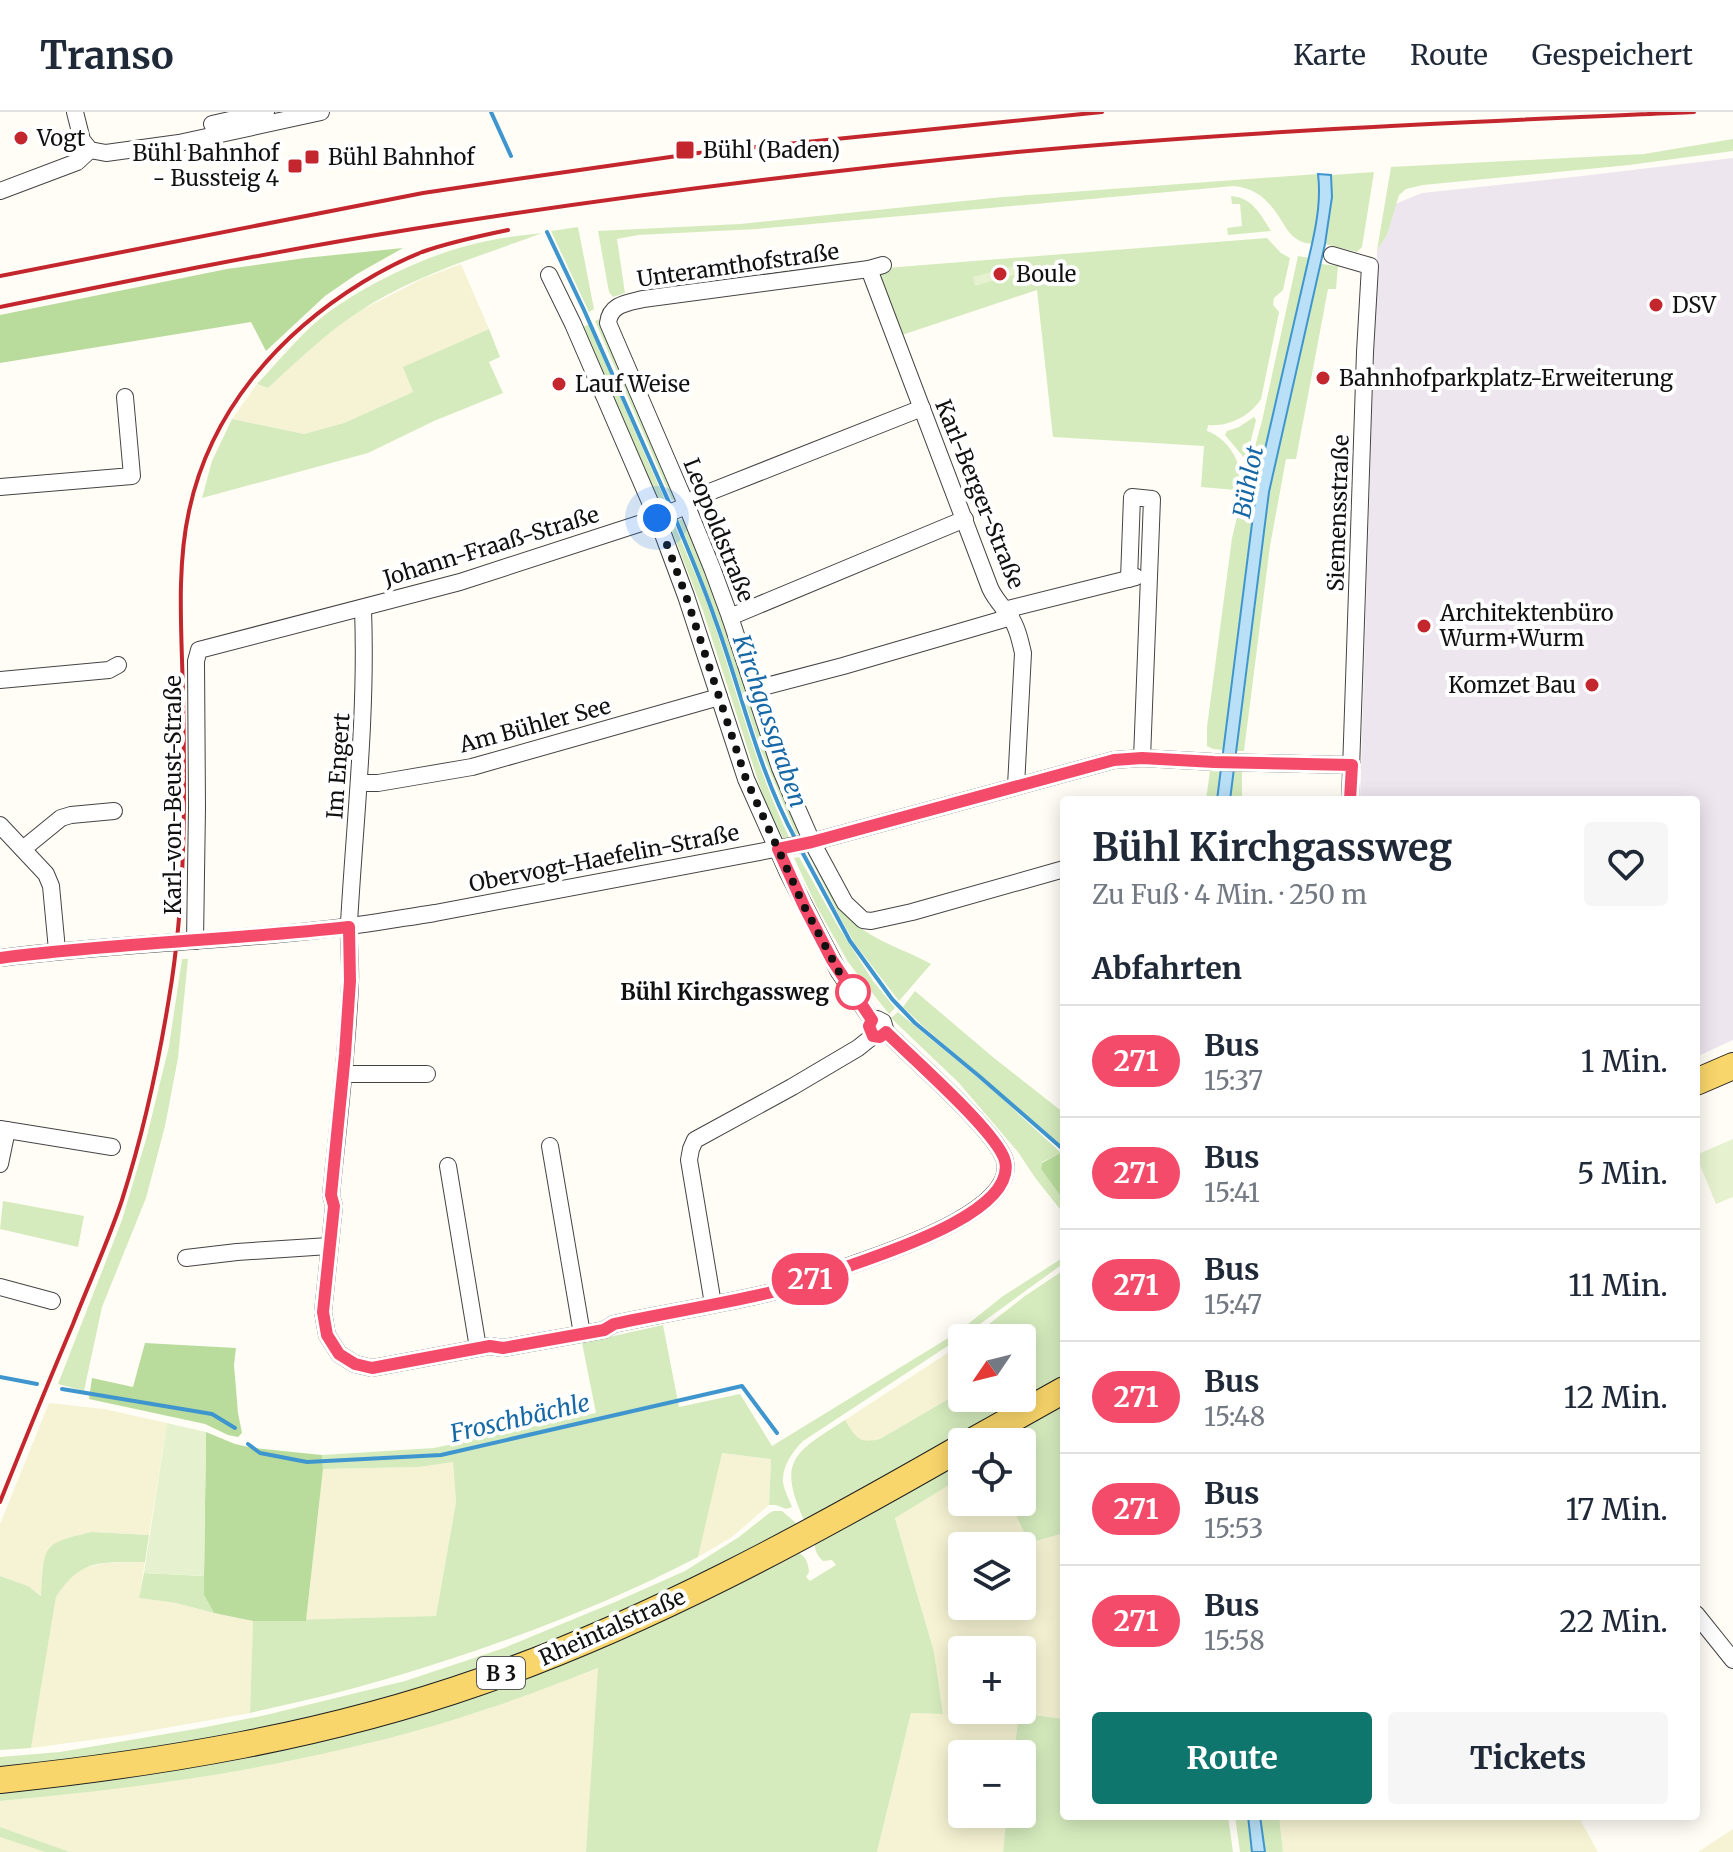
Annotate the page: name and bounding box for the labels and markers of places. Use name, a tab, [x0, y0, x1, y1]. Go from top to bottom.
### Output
place label: Vogt	[36, 124, 86, 152]
marker: Vogt	[12, 129, 30, 147]
place label: Bühl (Baden)	[703, 136, 840, 164]
place label: Bühl Bahnhof - Bussteig 4	[133, 139, 281, 192]
marker: Bühl (Baden)	[674, 139, 696, 161]
place label: Bühl Bahnhof	[328, 143, 476, 171]
marker: Bühl Bahnhof	[303, 148, 321, 166]
marker: Bühl Bahnhof - Bussteig 4	[286, 157, 304, 175]
place label: Boule	[1016, 260, 1076, 288]
marker: Boule	[991, 265, 1009, 283]
place label: DSV	[1672, 291, 1717, 319]
marker: DSV	[1647, 296, 1665, 314]
place label: Bahnhofparkplatz-Erweiterung	[1339, 364, 1673, 392]
marker: Bahnhofparkplatz-Erweiterung	[1314, 369, 1332, 387]
place label: Lauf Weise	[575, 370, 690, 398]
marker: Lauf Weise	[550, 375, 568, 393]
place label: Architektenbüro Wurm+Wurm	[1439, 599, 1614, 652]
marker: Architektenbüro Wurm+Wurm	[1415, 617, 1433, 635]
place label: Komzet Bau	[1448, 671, 1576, 699]
marker: Komzet Bau	[1583, 676, 1601, 694]
marker: Bühl Kirchgassweg	[836, 975, 870, 1009]
place label: Bühl Kirchgassweg	[620, 978, 829, 1006]

